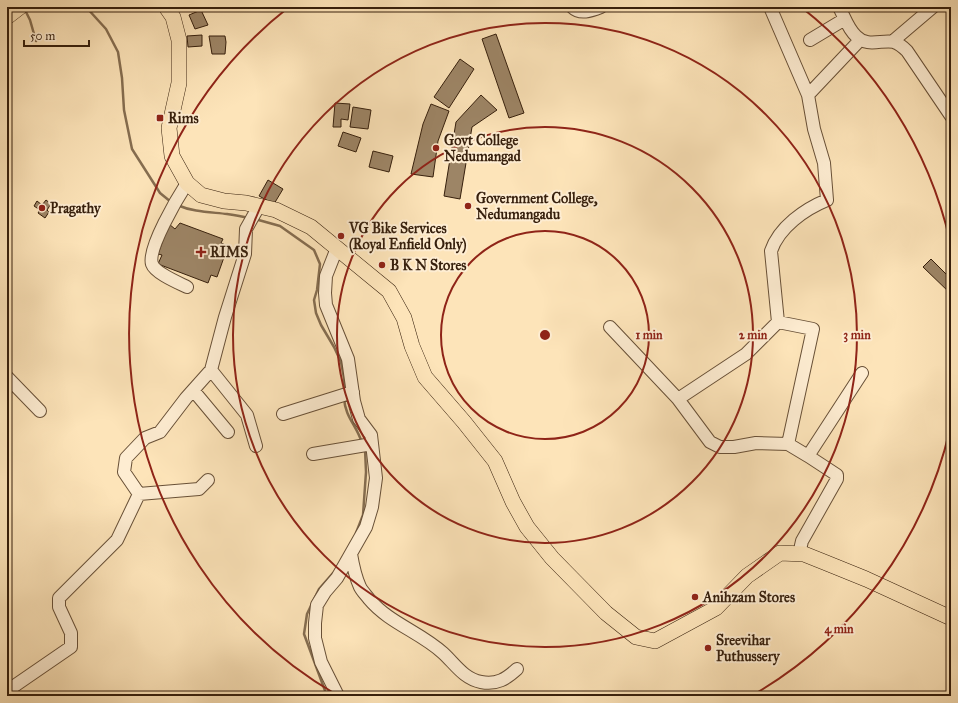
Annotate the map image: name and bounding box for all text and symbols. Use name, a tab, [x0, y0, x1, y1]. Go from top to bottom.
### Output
scale bar	[24, 22, 89, 48]
text: 50 m	[30, 29, 55, 43]
place label: Rims	[168, 110, 199, 127]
marker: Rims	[155, 113, 165, 123]
place label: Govt College Nedumangad	[444, 132, 522, 166]
marker: Govt College Nedumangad	[431, 143, 441, 153]
place label: Government College, Nedumangadu	[476, 190, 598, 224]
place label: Pragathy	[50, 200, 102, 218]
marker: Government College, Nedumangadu	[463, 201, 473, 211]
marker: Pragathy	[37, 203, 47, 213]
place label: VG Bike Services (Royal Enfield Only)	[348, 220, 467, 254]
marker: VG Bike Services (Royal Enfield Only)	[336, 231, 346, 241]
place label: RIMS	[210, 244, 248, 261]
marker: RIMS	[195, 246, 207, 258]
place label: B K N Stores	[390, 257, 466, 274]
marker: B K N Stores	[377, 260, 387, 270]
centre of rings	[538, 328, 552, 342]
text: 1 min	[635, 328, 663, 342]
text: 2 min	[739, 328, 768, 342]
text: 3 min	[843, 328, 871, 343]
place label: Anihzam Stores	[702, 589, 795, 606]
marker: Anihzam Stores	[690, 592, 700, 602]
text: 4 min	[824, 622, 854, 637]
place label: Sreevihar Puthussery	[716, 632, 781, 666]
marker: Sreevihar Puthussery	[703, 643, 713, 653]

